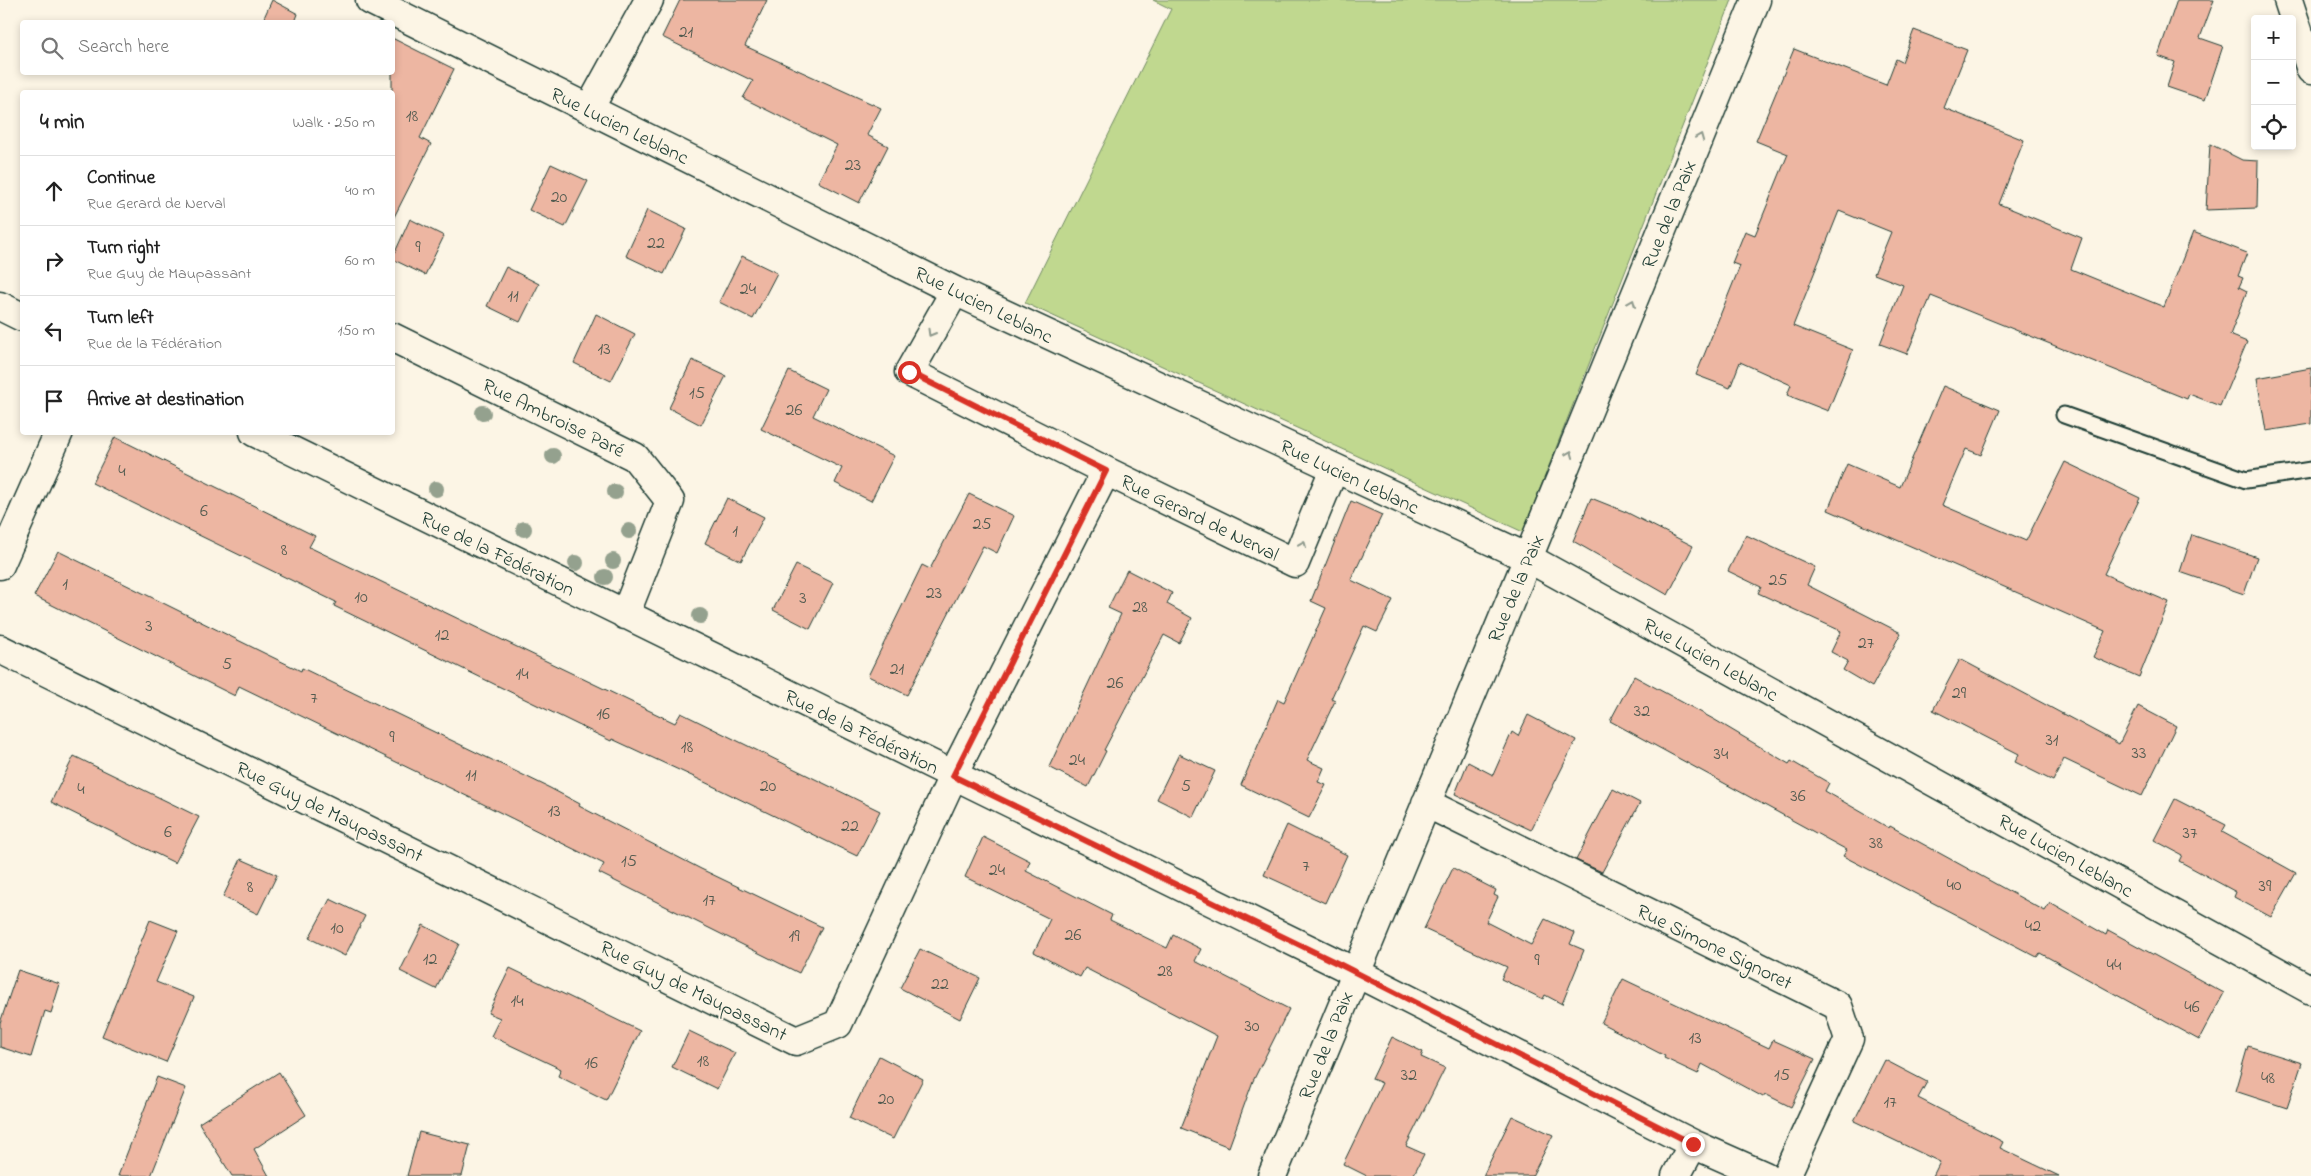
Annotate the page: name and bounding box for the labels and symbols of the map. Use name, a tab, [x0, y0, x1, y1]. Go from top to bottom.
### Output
house number: 21	[679, 20, 694, 46]
street label: Rue Lucien Leblanc	[545, 81, 693, 173]
house number: 18	[406, 104, 418, 130]
one-way arrow	[1694, 133, 1704, 142]
house number: 23	[845, 153, 861, 179]
street label: Rue de la Paix	[1635, 156, 1705, 273]
house number: 20	[551, 185, 568, 211]
house number: 22	[647, 231, 665, 257]
house number: 9	[415, 235, 421, 261]
street label: Rue Lucien Leblanc	[909, 260, 1057, 352]
house number: 24	[740, 277, 757, 303]
house number: 11	[507, 284, 519, 310]
one-way arrow	[1625, 299, 1636, 308]
one-way arrow	[928, 328, 938, 337]
house number: 13	[597, 337, 611, 363]
route start	[898, 361, 921, 384]
street label: Rue Ambroise Paré	[477, 372, 629, 466]
house number: 15	[689, 381, 705, 407]
house number: 26	[786, 398, 803, 424]
street label: Rue Lucien Leblanc	[1275, 433, 1423, 523]
one-way arrow	[1564, 450, 1574, 459]
house number: 4	[118, 459, 126, 485]
street label: Rue Gerard de Nerval	[1115, 468, 1283, 570]
house number: 6	[200, 499, 208, 525]
street label: Rue de la Fédération	[415, 505, 579, 605]
house number: 25	[972, 512, 992, 538]
house number: 1	[732, 519, 738, 545]
street label: Rue de la Paix	[1482, 531, 1553, 647]
house number: 8	[281, 538, 288, 564]
one-way arrow	[1297, 540, 1307, 549]
house number: 25	[1768, 568, 1788, 594]
house number: 1	[62, 572, 68, 598]
house number: 23	[926, 581, 942, 607]
house number: 10	[354, 585, 368, 611]
house number: 3	[799, 586, 807, 612]
house number: 28	[1132, 595, 1148, 621]
street label: Rue Lucien Leblanc	[1637, 612, 1783, 710]
house number: 3	[145, 614, 153, 640]
house number: 12	[435, 623, 449, 649]
house number: 27	[1858, 631, 1875, 657]
house number: 5	[222, 652, 232, 678]
house number: 21	[890, 657, 905, 683]
house number: 14	[515, 662, 529, 688]
house number: 26	[1107, 671, 1124, 697]
house number: 29	[1952, 681, 1967, 707]
street label: Rue de la Fédération	[779, 683, 943, 783]
house number: 7	[310, 686, 318, 712]
house number: 32	[1634, 699, 1650, 725]
house number: 16	[596, 702, 610, 728]
house number: 9	[389, 725, 395, 751]
house number: 31	[2045, 728, 2059, 754]
house number: 18	[681, 735, 693, 761]
house number: 33	[2132, 741, 2146, 767]
house number: 34	[1714, 742, 1729, 768]
house number: 24	[1069, 748, 1086, 774]
street label: Rue Guy de Maupassant	[230, 755, 428, 871]
house number: 11	[465, 763, 477, 789]
house number: 20	[760, 774, 777, 800]
house number: 5	[1181, 774, 1191, 800]
house number: 4	[77, 777, 85, 803]
house number: 36	[1790, 784, 1806, 810]
house number: 13	[547, 799, 561, 825]
street label: Rue Lucien Leblanc	[1992, 808, 2138, 906]
house number: 22	[841, 814, 859, 840]
house number: 6	[164, 820, 172, 846]
house number: 37	[2183, 821, 2198, 847]
house number: 38	[1869, 831, 1883, 857]
house number: 15	[621, 849, 637, 875]
house number: 7	[1302, 854, 1310, 880]
house number: 24	[989, 858, 1006, 884]
house number: 40	[1946, 873, 1962, 899]
house number: 39	[2259, 874, 2272, 900]
house number: 8	[247, 875, 254, 901]
house number: 17	[702, 888, 716, 914]
street label: Rue Simone Signoret	[1631, 898, 1797, 1000]
house number: 42	[2025, 914, 2041, 940]
house number: 10	[330, 916, 344, 942]
house number: 26	[1065, 923, 1082, 949]
house number: 19	[788, 924, 800, 950]
street label: Rue Guy de Maupassant	[594, 934, 792, 1050]
house number: 12	[423, 947, 437, 973]
house number: 9	[1534, 948, 1540, 974]
house number: 44	[2107, 953, 2122, 979]
house number: 28	[1157, 959, 1173, 985]
house number: 22	[931, 972, 949, 998]
street label: Rue de la Paix	[1292, 987, 1362, 1104]
house number: 14	[510, 989, 524, 1015]
house number: 46	[2184, 995, 2200, 1021]
house number: 30	[1244, 1014, 1260, 1040]
house number: 13	[1688, 1026, 1702, 1052]
house number: 18	[697, 1049, 709, 1075]
house number: 16	[584, 1051, 598, 1077]
house number: 32	[1401, 1063, 1417, 1089]
house number: 15	[1774, 1063, 1790, 1089]
house number: 48	[2261, 1066, 2275, 1092]
house number: 20	[878, 1087, 895, 1113]
house number: 17	[1883, 1090, 1897, 1116]
route end	[1682, 1133, 1705, 1156]

